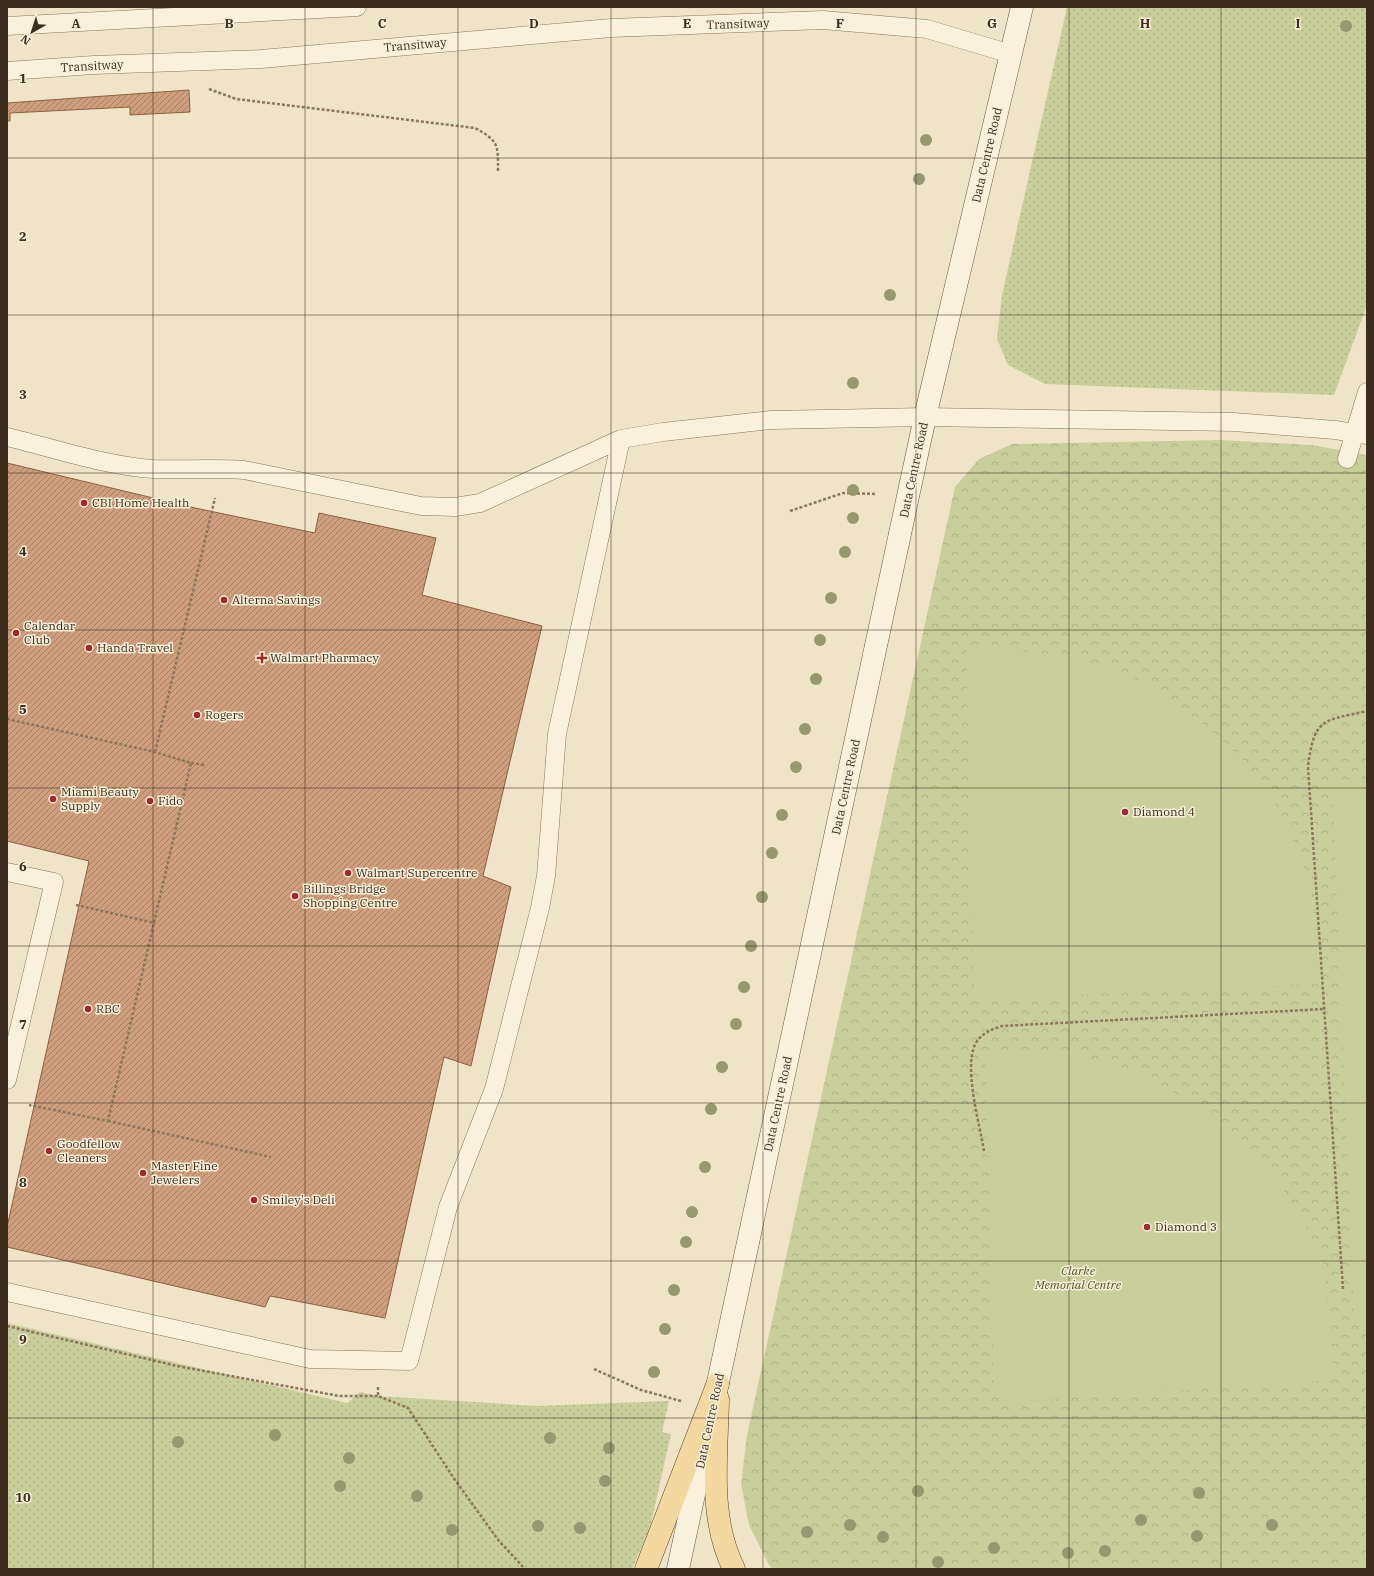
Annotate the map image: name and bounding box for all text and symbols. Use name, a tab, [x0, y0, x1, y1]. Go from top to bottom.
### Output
north arrow	[12, 12, 52, 52]
text: A	[71, 15, 81, 32]
text: B	[224, 15, 234, 32]
text: C	[378, 15, 387, 32]
text: D	[529, 15, 539, 32]
text: E	[683, 15, 691, 32]
street label: Transitway	[706, 15, 770, 32]
text: F	[836, 15, 844, 32]
text: G	[987, 15, 997, 32]
text: H	[1140, 15, 1151, 32]
text: I	[1296, 15, 1301, 32]
text: N	[18, 31, 33, 48]
street label: Transitway	[383, 34, 448, 55]
street label: Transitway	[60, 56, 124, 75]
text: 1	[19, 70, 27, 87]
street label: Data Centre Road	[968, 106, 1005, 204]
text: 2	[19, 228, 27, 245]
text: 3	[19, 386, 27, 403]
street label: Data Centre Road	[896, 421, 931, 519]
place label: CBI Home Health	[92, 495, 190, 510]
marker: CBI Home Health	[79, 498, 89, 508]
text: 4	[19, 543, 27, 560]
place label: Alterna Savings	[232, 592, 321, 607]
marker: Alterna Savings	[219, 595, 229, 605]
place label: Calendar Club	[24, 618, 76, 647]
marker: Calendar Club	[11, 628, 21, 638]
place label: Handa Travel	[97, 640, 173, 655]
marker: Handa Travel	[84, 643, 94, 653]
place label: Walmart Pharmacy	[270, 650, 380, 665]
marker: Walmart Pharmacy	[257, 653, 267, 663]
text: 5	[19, 701, 27, 718]
place label: Rogers	[205, 707, 244, 722]
marker: Rogers	[192, 710, 202, 720]
street label: Data Centre Road	[828, 738, 863, 836]
place label: Miami Beauty Supply	[61, 784, 140, 813]
place label: Fido	[158, 793, 183, 808]
marker: Miami Beauty Supply	[48, 794, 58, 804]
marker: Fido	[145, 796, 155, 806]
place label: Diamond 4	[1133, 804, 1195, 819]
marker: Diamond 4	[1120, 807, 1130, 817]
text: 6	[19, 858, 27, 875]
place label: Walmart Supercentre	[356, 865, 477, 880]
marker: Walmart Supercentre	[343, 868, 353, 878]
place label: Billings Bridge Shopping Centre	[303, 881, 398, 910]
marker: Billings Bridge Shopping Centre	[290, 891, 300, 901]
place label: RBC	[96, 1001, 120, 1016]
marker: RBC	[83, 1004, 93, 1014]
text: 7	[19, 1016, 27, 1033]
street label: Data Centre Road	[760, 1055, 795, 1153]
place label: Goodfellow Cleaners	[57, 1136, 121, 1165]
marker: Goodfellow Cleaners	[44, 1146, 54, 1156]
place label: Master Fine Jewelers	[151, 1158, 218, 1187]
marker: Master Fine Jewelers	[138, 1168, 148, 1178]
text: 8	[19, 1174, 27, 1191]
place label: Smiley's Deli	[262, 1192, 335, 1207]
marker: Smiley's Deli	[249, 1195, 259, 1205]
place label: Diamond 3	[1155, 1219, 1217, 1234]
marker: Diamond 3	[1142, 1222, 1152, 1232]
park label: Clarke Memorial Centre	[1034, 1263, 1122, 1292]
text: 9	[19, 1331, 27, 1348]
street label: Data Centre Road	[692, 1372, 727, 1470]
text: 10	[15, 1489, 31, 1506]

